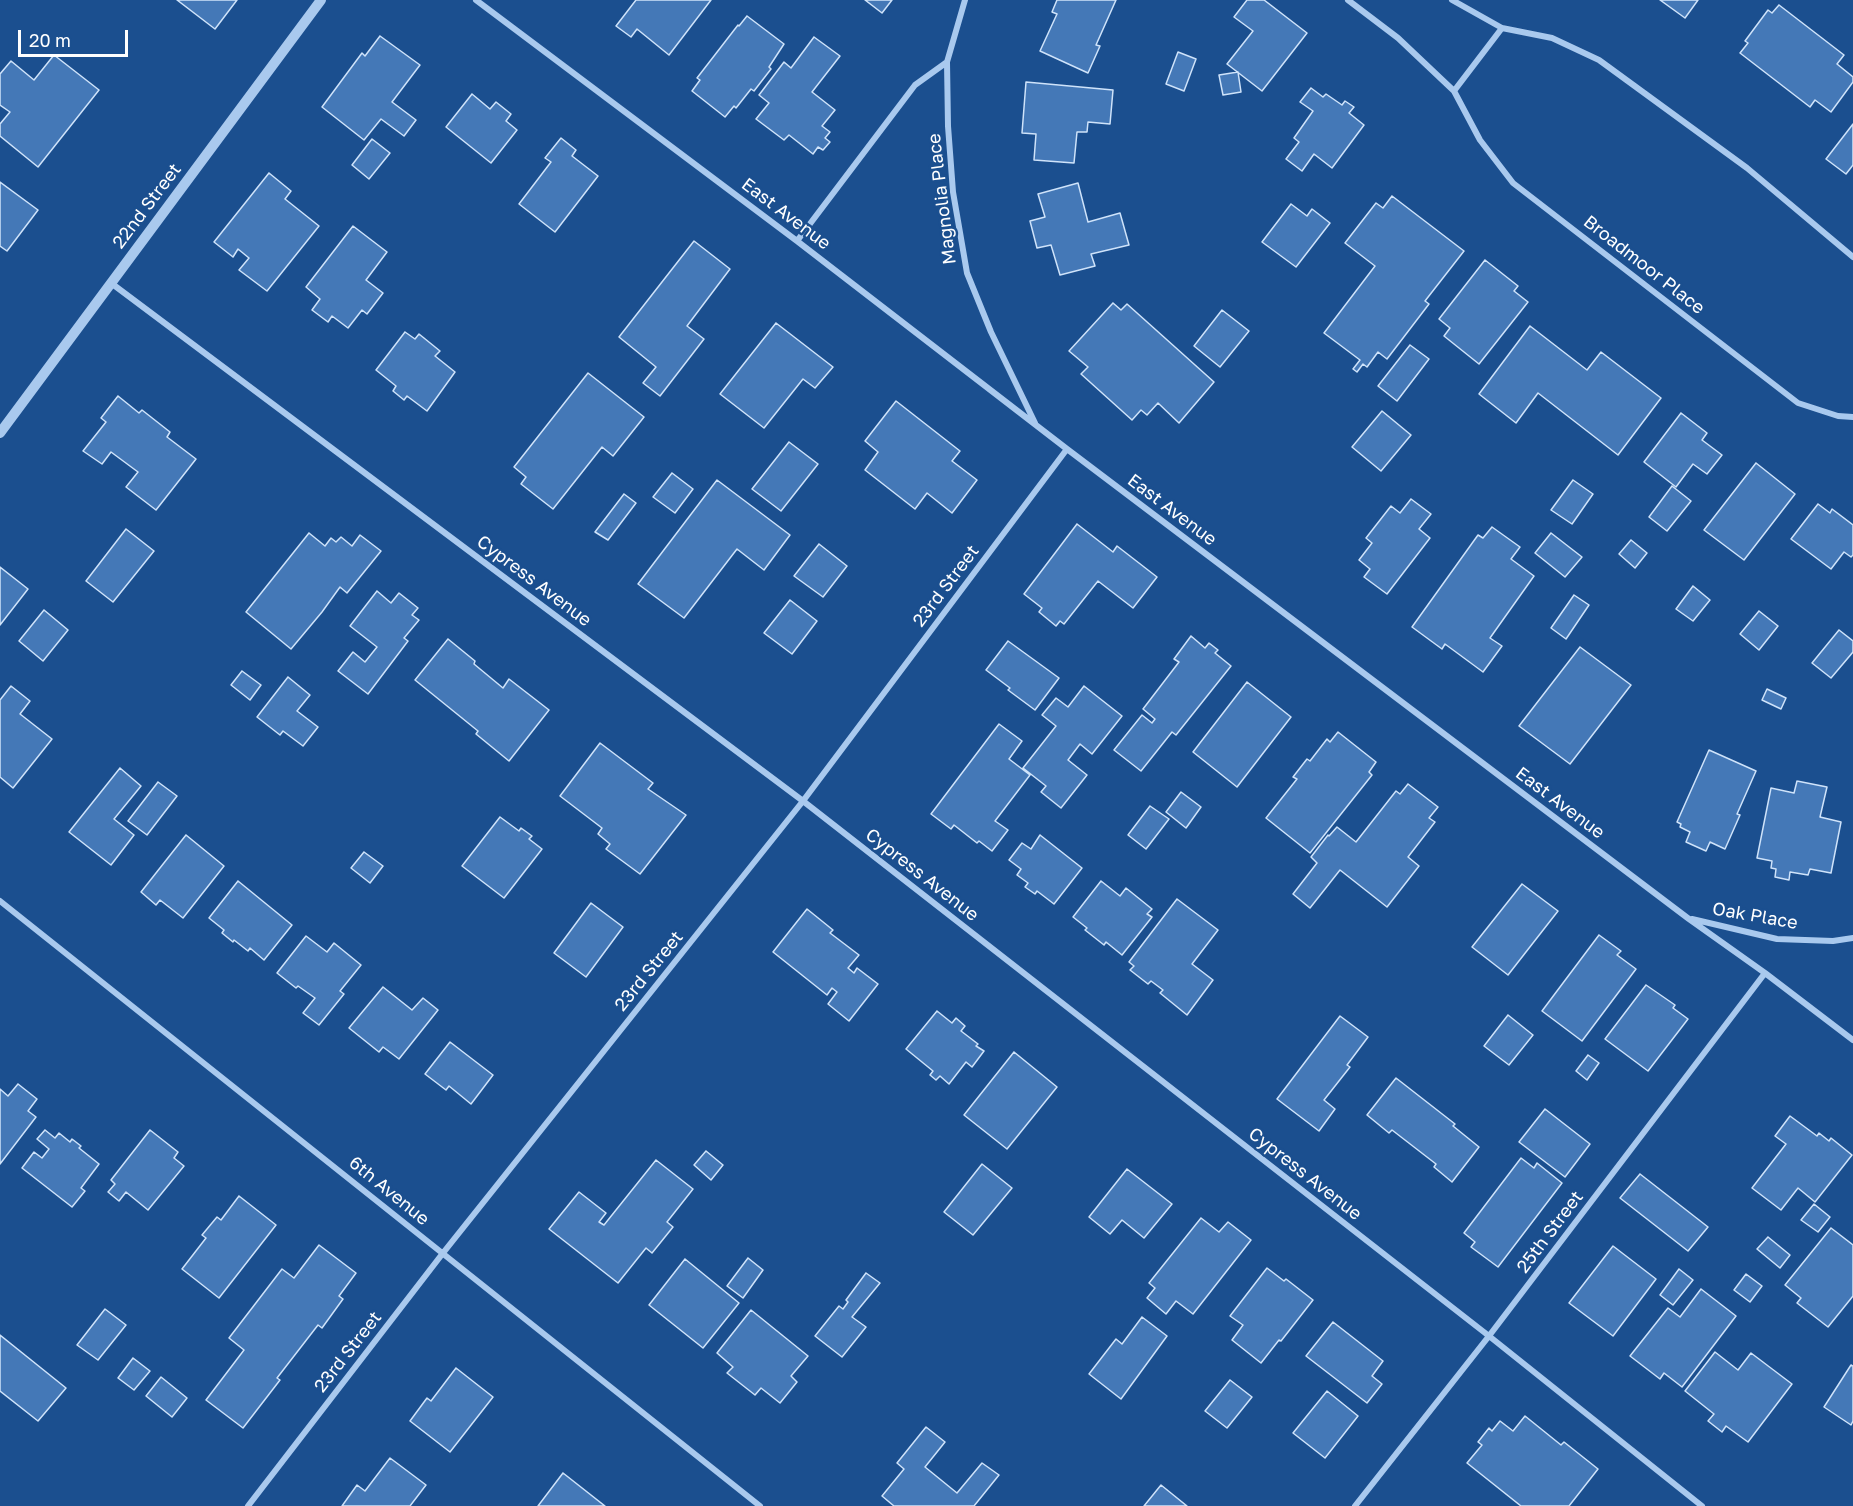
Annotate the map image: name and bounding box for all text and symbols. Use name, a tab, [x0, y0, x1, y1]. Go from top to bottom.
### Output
scale bar	[21, 18, 130, 56]
text: 20 m	[29, 29, 71, 51]
street label: Magnolia Place	[923, 132, 961, 266]
street label: 22nd Street	[108, 159, 186, 253]
street label: East Avenue	[737, 174, 835, 254]
street label: Broadmoor Place	[1579, 211, 1709, 319]
street label: East Avenue	[1123, 470, 1221, 550]
street label: Cypress Avenue	[472, 531, 596, 631]
street label: 23rd Street	[908, 541, 984, 631]
street label: East Avenue	[1511, 763, 1609, 843]
street label: Cypress Avenue	[861, 824, 983, 926]
street label: Oak Place	[1711, 898, 1799, 934]
street label: 23rd Street	[610, 927, 688, 1015]
street label: Cypress Avenue	[1244, 1123, 1366, 1225]
street label: 6th Avenue	[344, 1152, 434, 1230]
street label: 25th Street	[1512, 1187, 1588, 1277]
street label: 23rd Street	[310, 1307, 386, 1397]

